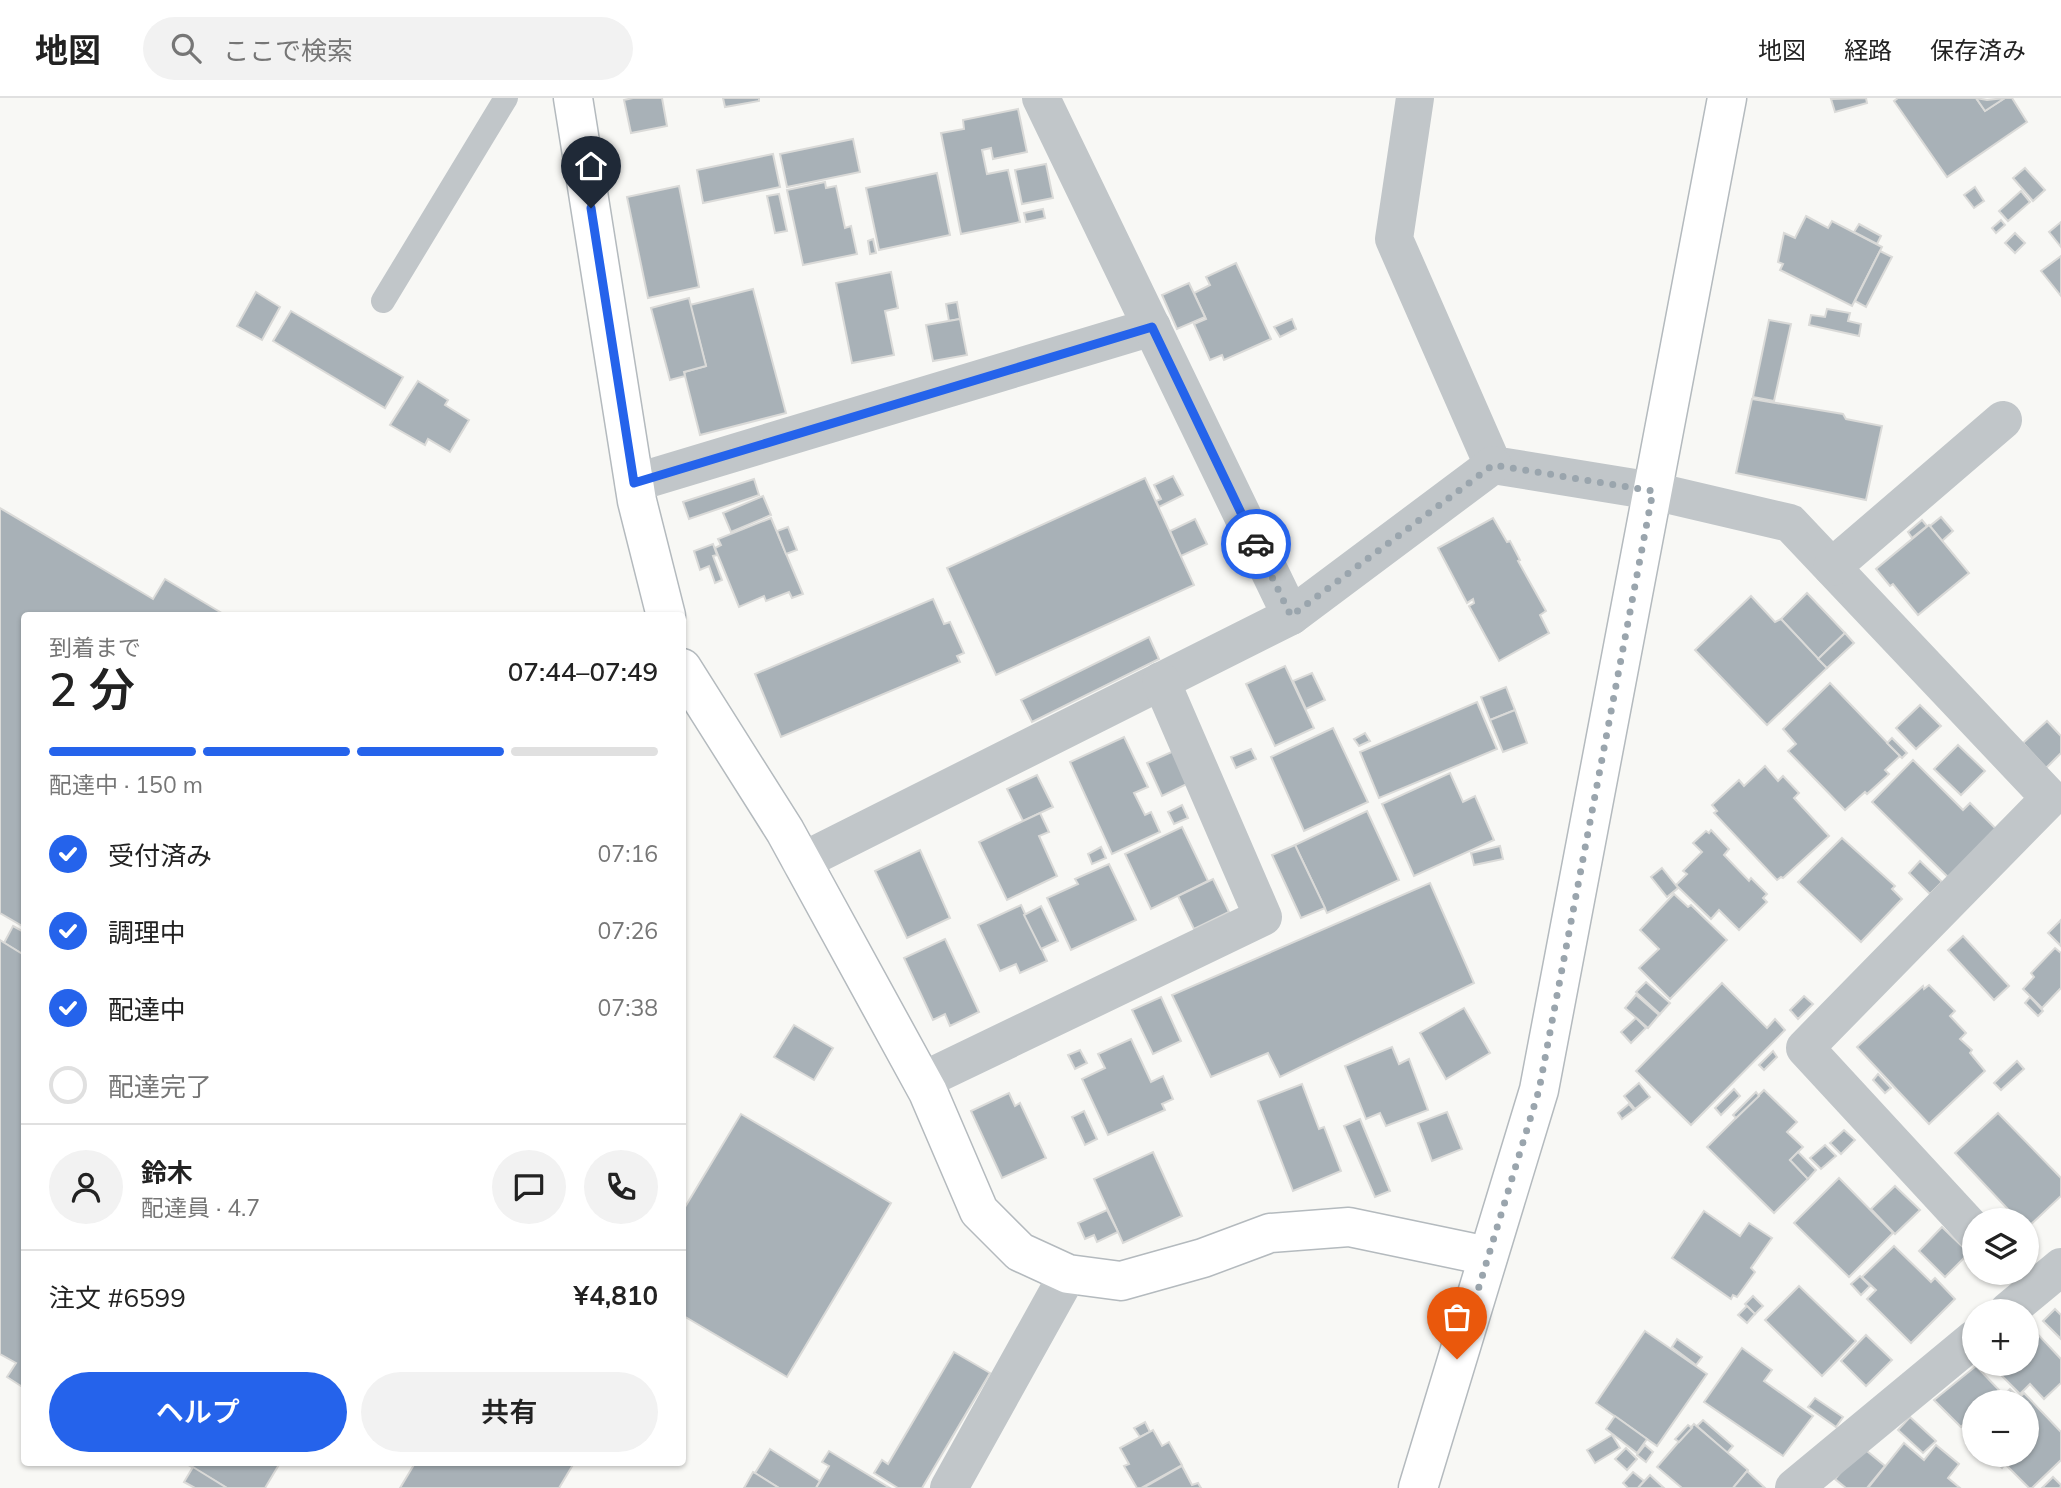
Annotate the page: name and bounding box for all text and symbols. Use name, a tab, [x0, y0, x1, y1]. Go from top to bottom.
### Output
search box	[143, 17, 633, 80]
text: 地図	[35, 29, 101, 70]
icon: search	[167, 29, 205, 67]
text: ここで検索	[223, 34, 353, 67]
text: 地図	[1758, 35, 1806, 65]
text: 経路	[1844, 35, 1892, 65]
text: 保存済み	[1930, 35, 2026, 65]
pin	[561, 136, 621, 208]
icon: home	[572, 147, 610, 185]
courier	[1221, 509, 1291, 579]
icon: car	[1237, 525, 1275, 563]
text: 到着まで	[49, 633, 141, 662]
text: 07:44–07:49	[508, 655, 658, 688]
text: 2 分	[49, 660, 135, 718]
text: 配達中 · 150 m	[49, 770, 203, 799]
icon: check	[49, 835, 87, 873]
text: 受付済み	[108, 839, 212, 872]
text: 07:16	[598, 839, 658, 868]
icon: check	[49, 912, 87, 950]
text: 調理中	[108, 916, 186, 949]
text: 07:26	[598, 916, 658, 945]
icon: check	[49, 989, 87, 1027]
text: 配達中	[108, 993, 186, 1026]
text: 07:38	[598, 993, 658, 1022]
text: 配達完了	[108, 1070, 212, 1103]
button: person	[49, 1150, 123, 1224]
button: chat	[492, 1150, 566, 1224]
button: phone	[584, 1150, 658, 1224]
text: 鈴木	[141, 1156, 193, 1189]
text: 配達員 · 4.7	[141, 1193, 260, 1222]
map controls	[1962, 1208, 2039, 1467]
button: layers	[1962, 1208, 2039, 1285]
text: ¥4,810	[574, 1279, 658, 1312]
text: 注文 #6599	[49, 1281, 186, 1314]
pin	[1427, 1287, 1487, 1359]
icon: bag	[1438, 1298, 1476, 1336]
button: +	[1962, 1299, 2039, 1376]
button: ヘルプ	[49, 1372, 347, 1452]
button: 共有	[361, 1372, 658, 1452]
button: −	[1962, 1390, 2039, 1467]

